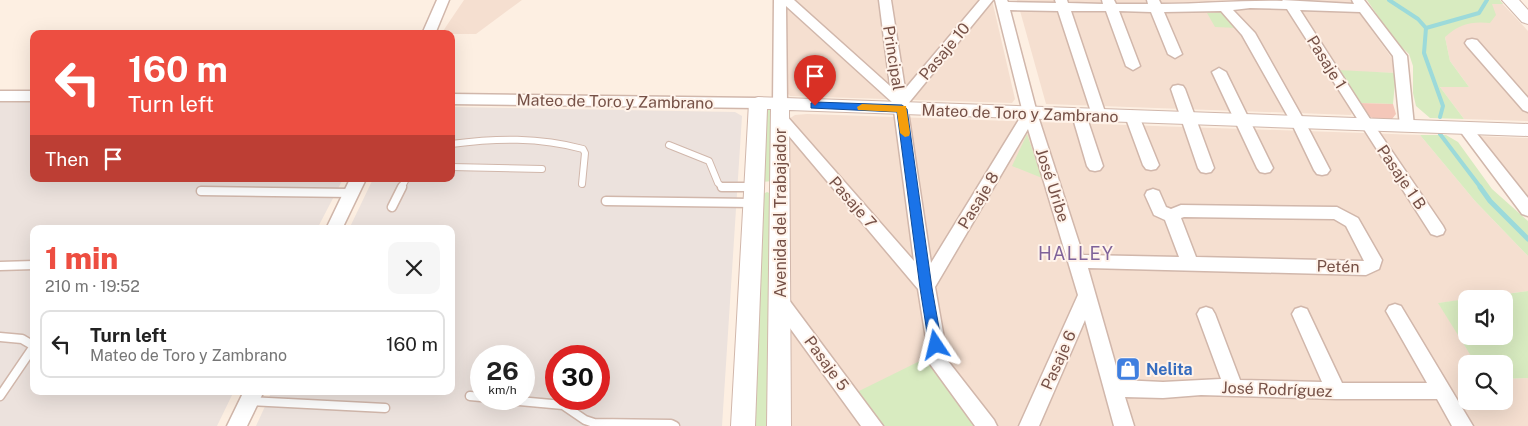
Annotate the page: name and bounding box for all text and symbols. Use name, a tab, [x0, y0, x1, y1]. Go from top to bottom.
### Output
street label: Pasaje 10	[915, 19, 974, 84]
street label: Principal	[879, 24, 908, 92]
street label: Pasaje 1	[1303, 32, 1350, 92]
text: 160 m	[128, 49, 228, 90]
icon: left	[45, 50, 110, 115]
pin	[794, 55, 836, 106]
icon: arrive	[801, 62, 829, 90]
street label: Mateo de Toro y Zambrano	[516, 90, 714, 113]
text: Turn left	[128, 91, 214, 117]
street label: Mateo de Toro y Zambrano	[921, 101, 1119, 126]
street label: Avenida del Trabajador	[771, 128, 790, 298]
street label: Pasaje 1 B	[1373, 141, 1430, 213]
icon: arrive	[99, 145, 127, 173]
street label: José Uribe	[1032, 146, 1073, 224]
text: Then	[45, 148, 89, 170]
street label: Pasaje 8	[954, 168, 1003, 232]
street label: Pasaje 7	[825, 173, 880, 232]
text: 1 min	[45, 240, 118, 276]
button: close	[388, 242, 440, 294]
district label: HALLEY	[1038, 243, 1114, 264]
street label: Petén	[1316, 257, 1360, 276]
text: 210 m · 19:52	[45, 277, 140, 296]
map controls	[1458, 290, 1513, 410]
button: sound	[1458, 290, 1513, 345]
position arrow	[909, 318, 961, 370]
text: Turn left	[90, 324, 167, 346]
street label: Pasaje 6	[1037, 328, 1080, 393]
icon: left	[47, 330, 75, 358]
street label: Pasaje 5	[800, 332, 853, 394]
text: 160 m	[386, 333, 438, 355]
speed limit sign: 30	[545, 345, 610, 410]
text: Mateo de Toro y Zambrano	[90, 346, 287, 365]
button: search	[1458, 355, 1513, 410]
text: 26	[486, 356, 519, 386]
shop icon: Nelita	[1115, 356, 1141, 382]
place label: Nelita	[1146, 360, 1193, 379]
street label: José Rodríguez	[1221, 378, 1333, 401]
text: km/h	[488, 383, 517, 397]

